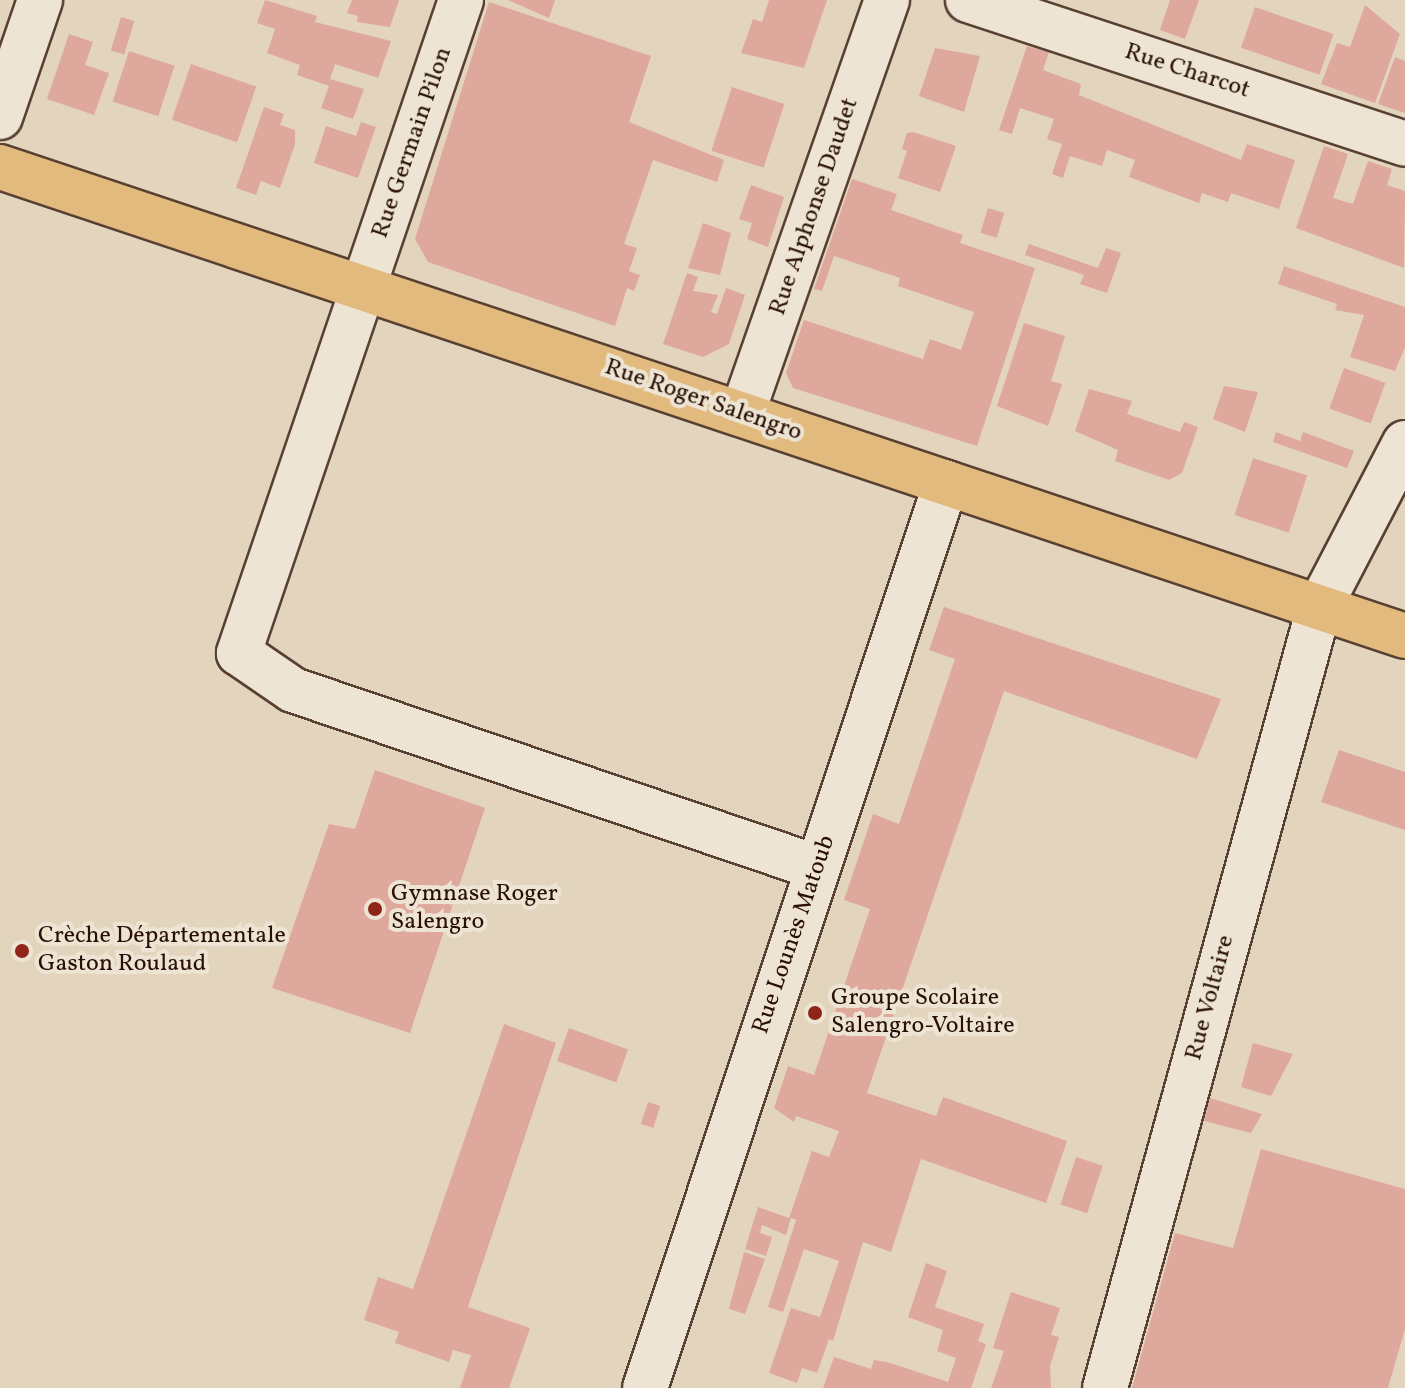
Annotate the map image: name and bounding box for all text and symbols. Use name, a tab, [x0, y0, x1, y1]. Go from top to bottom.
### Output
street label: Rue Charcot	[1121, 38, 1253, 106]
street label: Rue Germain Pilon	[367, 44, 459, 242]
street label: Rue Alphonse Daudet	[764, 95, 866, 319]
street label: Rue Roger Salengro	[601, 354, 805, 448]
street label: Rue Lounès Matoub	[747, 832, 843, 1038]
place label: Gymnase Roger Salengro	[391, 881, 558, 937]
marker: Gymnase Roger Salengro	[366, 900, 384, 918]
place label: Crèche Départementale Gaston Roulaud	[38, 923, 286, 979]
street label: Rue Voltaire	[1180, 932, 1242, 1064]
marker: Crèche Départementale Gaston Roulaud	[13, 942, 31, 960]
place label: Groupe Scolaire Salengro-Voltaire	[831, 985, 1015, 1041]
marker: Groupe Scolaire Salengro-Voltaire	[806, 1004, 824, 1022]

